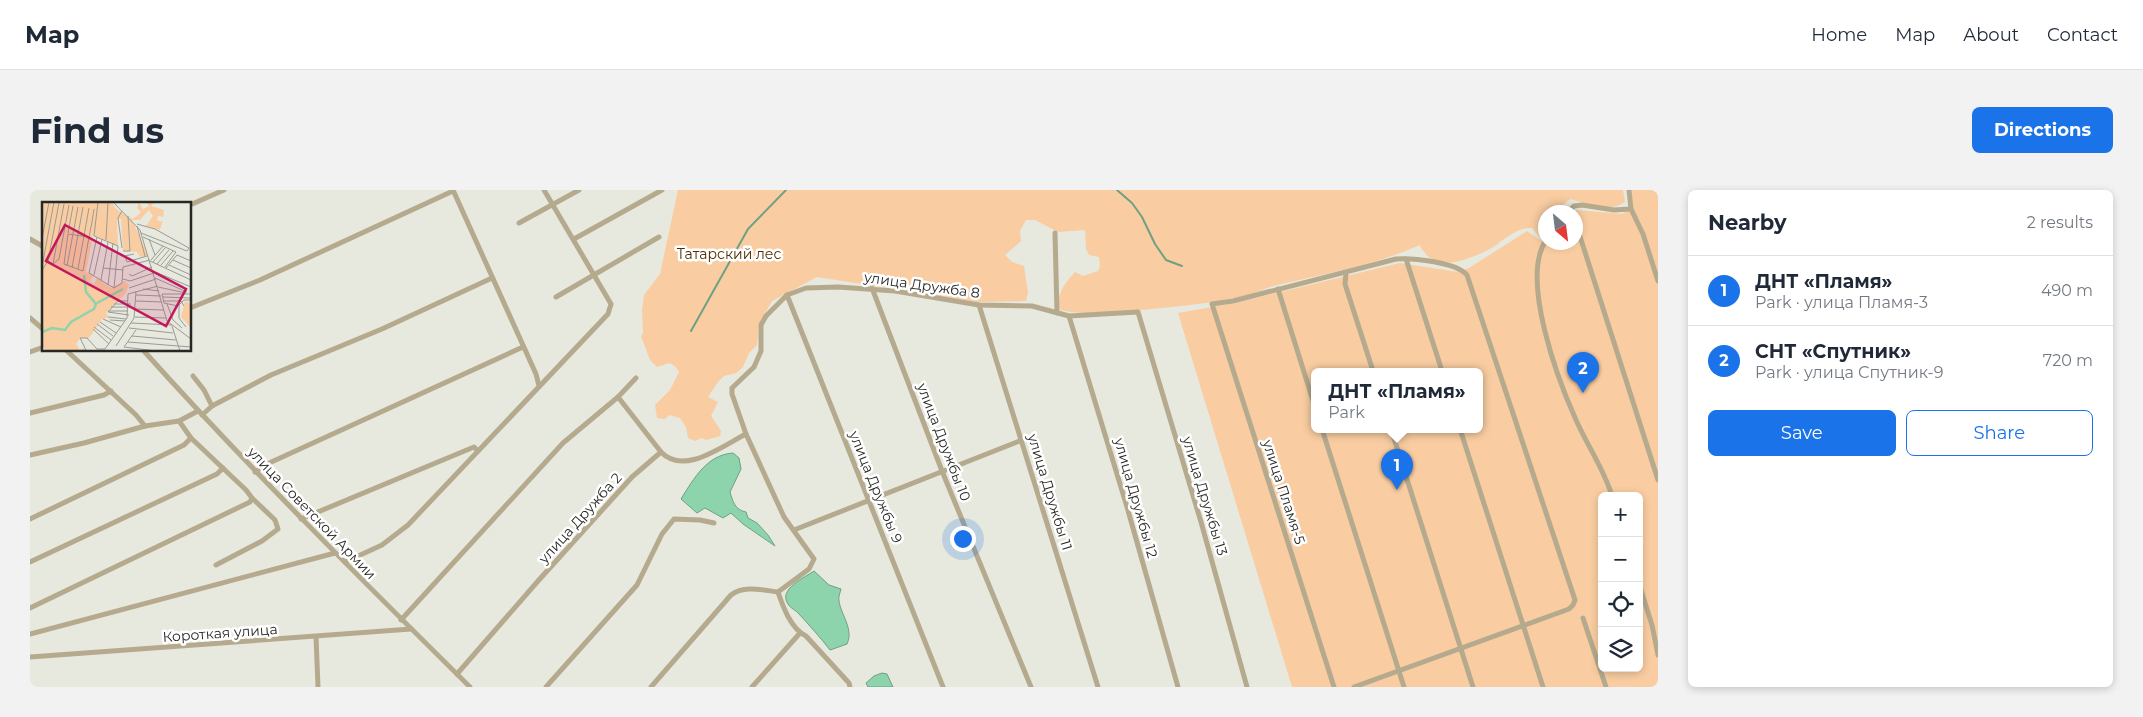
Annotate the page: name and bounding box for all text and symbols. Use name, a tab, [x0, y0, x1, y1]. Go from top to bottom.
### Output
text: Map	[25, 20, 79, 49]
text: Home	[1811, 24, 1867, 46]
text: Map	[1895, 24, 1935, 46]
text: About	[1963, 24, 2019, 46]
text: Contact	[2047, 24, 2118, 46]
button: Directions	[1972, 107, 2113, 153]
text: Find us	[30, 109, 164, 152]
inset map	[42, 202, 191, 351]
north arrow	[1538, 205, 1583, 250]
text: Nearby	[1708, 210, 1787, 235]
text: 2 results	[2027, 213, 2093, 232]
park label: Татарский лес	[677, 245, 781, 263]
street label: улица Дружба 8	[862, 268, 981, 302]
text: ДНТ «Пламя»	[1755, 270, 1892, 293]
text: 1	[1721, 281, 1727, 300]
text: 490 m	[2041, 281, 2093, 300]
text: Park · улица Пламя-3	[1755, 293, 1928, 312]
text: СНТ «Спутник»	[1755, 340, 1911, 363]
text: 2	[1719, 351, 1729, 370]
text: 720 m	[2043, 351, 2093, 370]
pin: 2	[1567, 352, 1599, 393]
text: Park · улица Спутник-9	[1755, 363, 1943, 382]
popup	[1311, 368, 1483, 433]
street label: улица Дружбы 10	[913, 379, 975, 504]
text: ДНТ «Пламя»	[1328, 380, 1466, 403]
text: Park	[1328, 403, 1365, 422]
button: Save	[1708, 410, 1896, 456]
button: Share	[1906, 410, 2093, 456]
street label: улица Дружбы 9	[845, 427, 907, 546]
street label: улица Дружбы 11	[1023, 431, 1076, 552]
street label: улица Дружбы 13	[1178, 433, 1232, 558]
street label: улица Дружбы 12	[1110, 435, 1162, 560]
street label: улица Пламя-5	[1258, 437, 1309, 547]
street label: улица Советской Армии	[243, 442, 380, 583]
pin: 1	[1381, 449, 1413, 490]
street label: улица Дружба 2	[534, 469, 625, 568]
map controls	[1598, 492, 1643, 672]
button: +	[1598, 492, 1643, 537]
your location	[950, 526, 976, 552]
button: −	[1598, 537, 1643, 582]
button: locate	[1598, 582, 1643, 627]
street label: Короткая улица	[162, 620, 278, 646]
button: layers	[1598, 627, 1643, 672]

